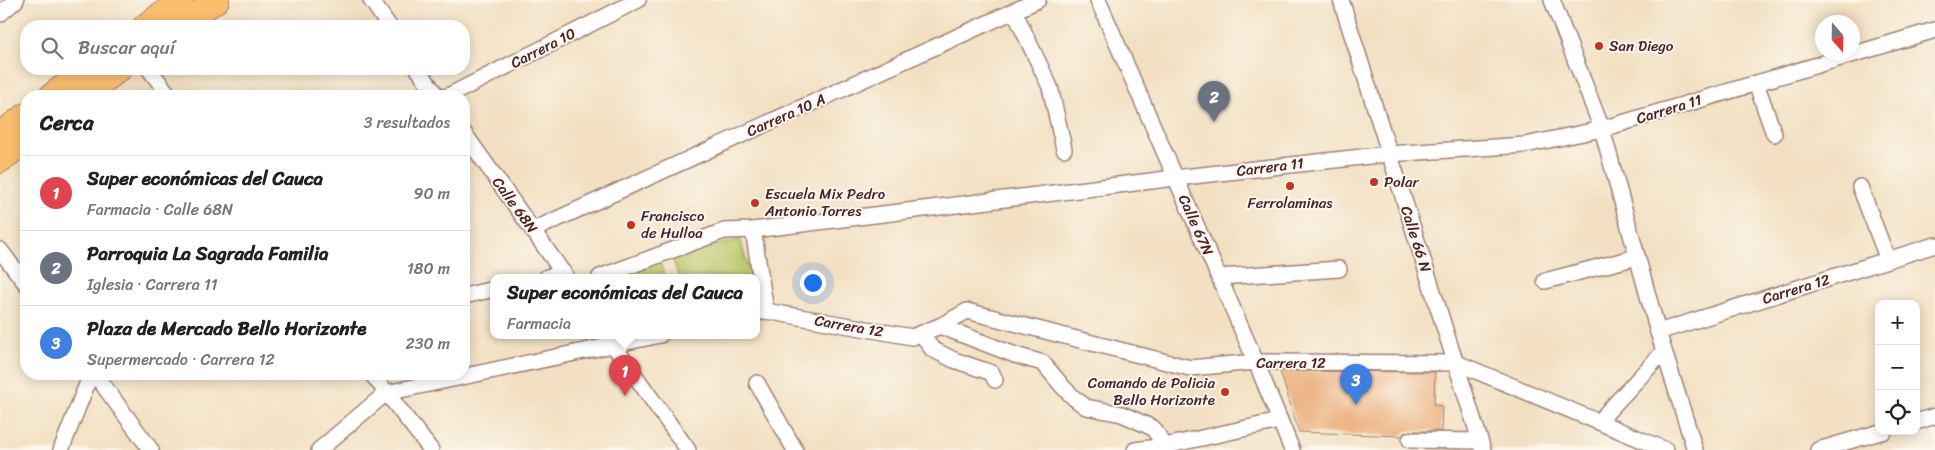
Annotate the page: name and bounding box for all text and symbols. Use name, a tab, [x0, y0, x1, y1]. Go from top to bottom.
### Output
north arrow	[1815, 15, 1860, 60]
search box	[20, 20, 470, 75]
street label: Carrera 10	[506, 20, 580, 76]
text: Buscar aquí	[78, 31, 175, 64]
place label: San Diego	[1609, 33, 1674, 59]
icon: search	[38, 34, 66, 62]
marker: San Diego	[1593, 40, 1605, 52]
pin: 2	[1198, 81, 1230, 122]
street label: Carrera 10 A	[742, 86, 830, 144]
street label: Carrera 11	[1633, 87, 1705, 131]
text: Cerca	[40, 104, 94, 142]
text: 3 resultados	[364, 108, 450, 137]
street label: Carrera 11	[1235, 150, 1305, 184]
text: Super económicas del Cauca	[87, 162, 323, 195]
place label: Polar	[1384, 169, 1420, 195]
street label: Calle 68N	[485, 171, 545, 239]
marker: Polar	[1368, 176, 1380, 188]
text: 1	[53, 179, 59, 208]
text: 90 m	[414, 179, 450, 208]
marker: Ferrolaminas	[1284, 180, 1296, 192]
place label: Escuela Mix Pedro Antonio Torres	[764, 181, 886, 224]
street label: Calle 67N	[1171, 190, 1221, 260]
place label: Ferrolaminas	[1247, 190, 1333, 216]
text: Farmacia · Calle 68N	[87, 195, 233, 224]
marker: Escuela Mix Pedro Antonio Torres	[749, 197, 761, 209]
street label: Calle 66 N	[1393, 202, 1439, 276]
place label: Francisco de Hulloa	[641, 203, 705, 246]
marker: Francisco de Hulloa	[625, 219, 637, 231]
text: Parroquia La Sagrada Familia	[87, 237, 329, 270]
text: 2	[51, 254, 61, 283]
text: 180 m	[407, 254, 450, 283]
street label: Carrera 12	[1759, 266, 1833, 312]
text: Iglesia · Carrera 11	[87, 270, 218, 299]
your location	[800, 270, 826, 296]
popup	[490, 274, 760, 339]
text: Super económicas del Cauca	[507, 276, 743, 309]
map controls	[1875, 300, 1920, 435]
button: +	[1875, 300, 1920, 345]
street label: Carrera 12	[812, 307, 886, 345]
text: Farmacia	[507, 309, 571, 338]
text: Plaza de Mercado Bello Horizonte	[87, 312, 366, 345]
text: 3	[52, 329, 60, 358]
text: 230 m	[405, 329, 450, 358]
text: Supermercado · Carrera 12	[87, 345, 275, 374]
button: −	[1875, 345, 1920, 390]
street label: Carrera 12	[1256, 350, 1326, 376]
pin: 1	[609, 355, 641, 396]
pin: 3	[1340, 364, 1372, 405]
place label: Comando de Policia Bello Horizonte	[1088, 370, 1215, 413]
marker: Comando de Policia Bello Horizonte	[1219, 386, 1231, 398]
button: locate	[1875, 390, 1920, 435]

